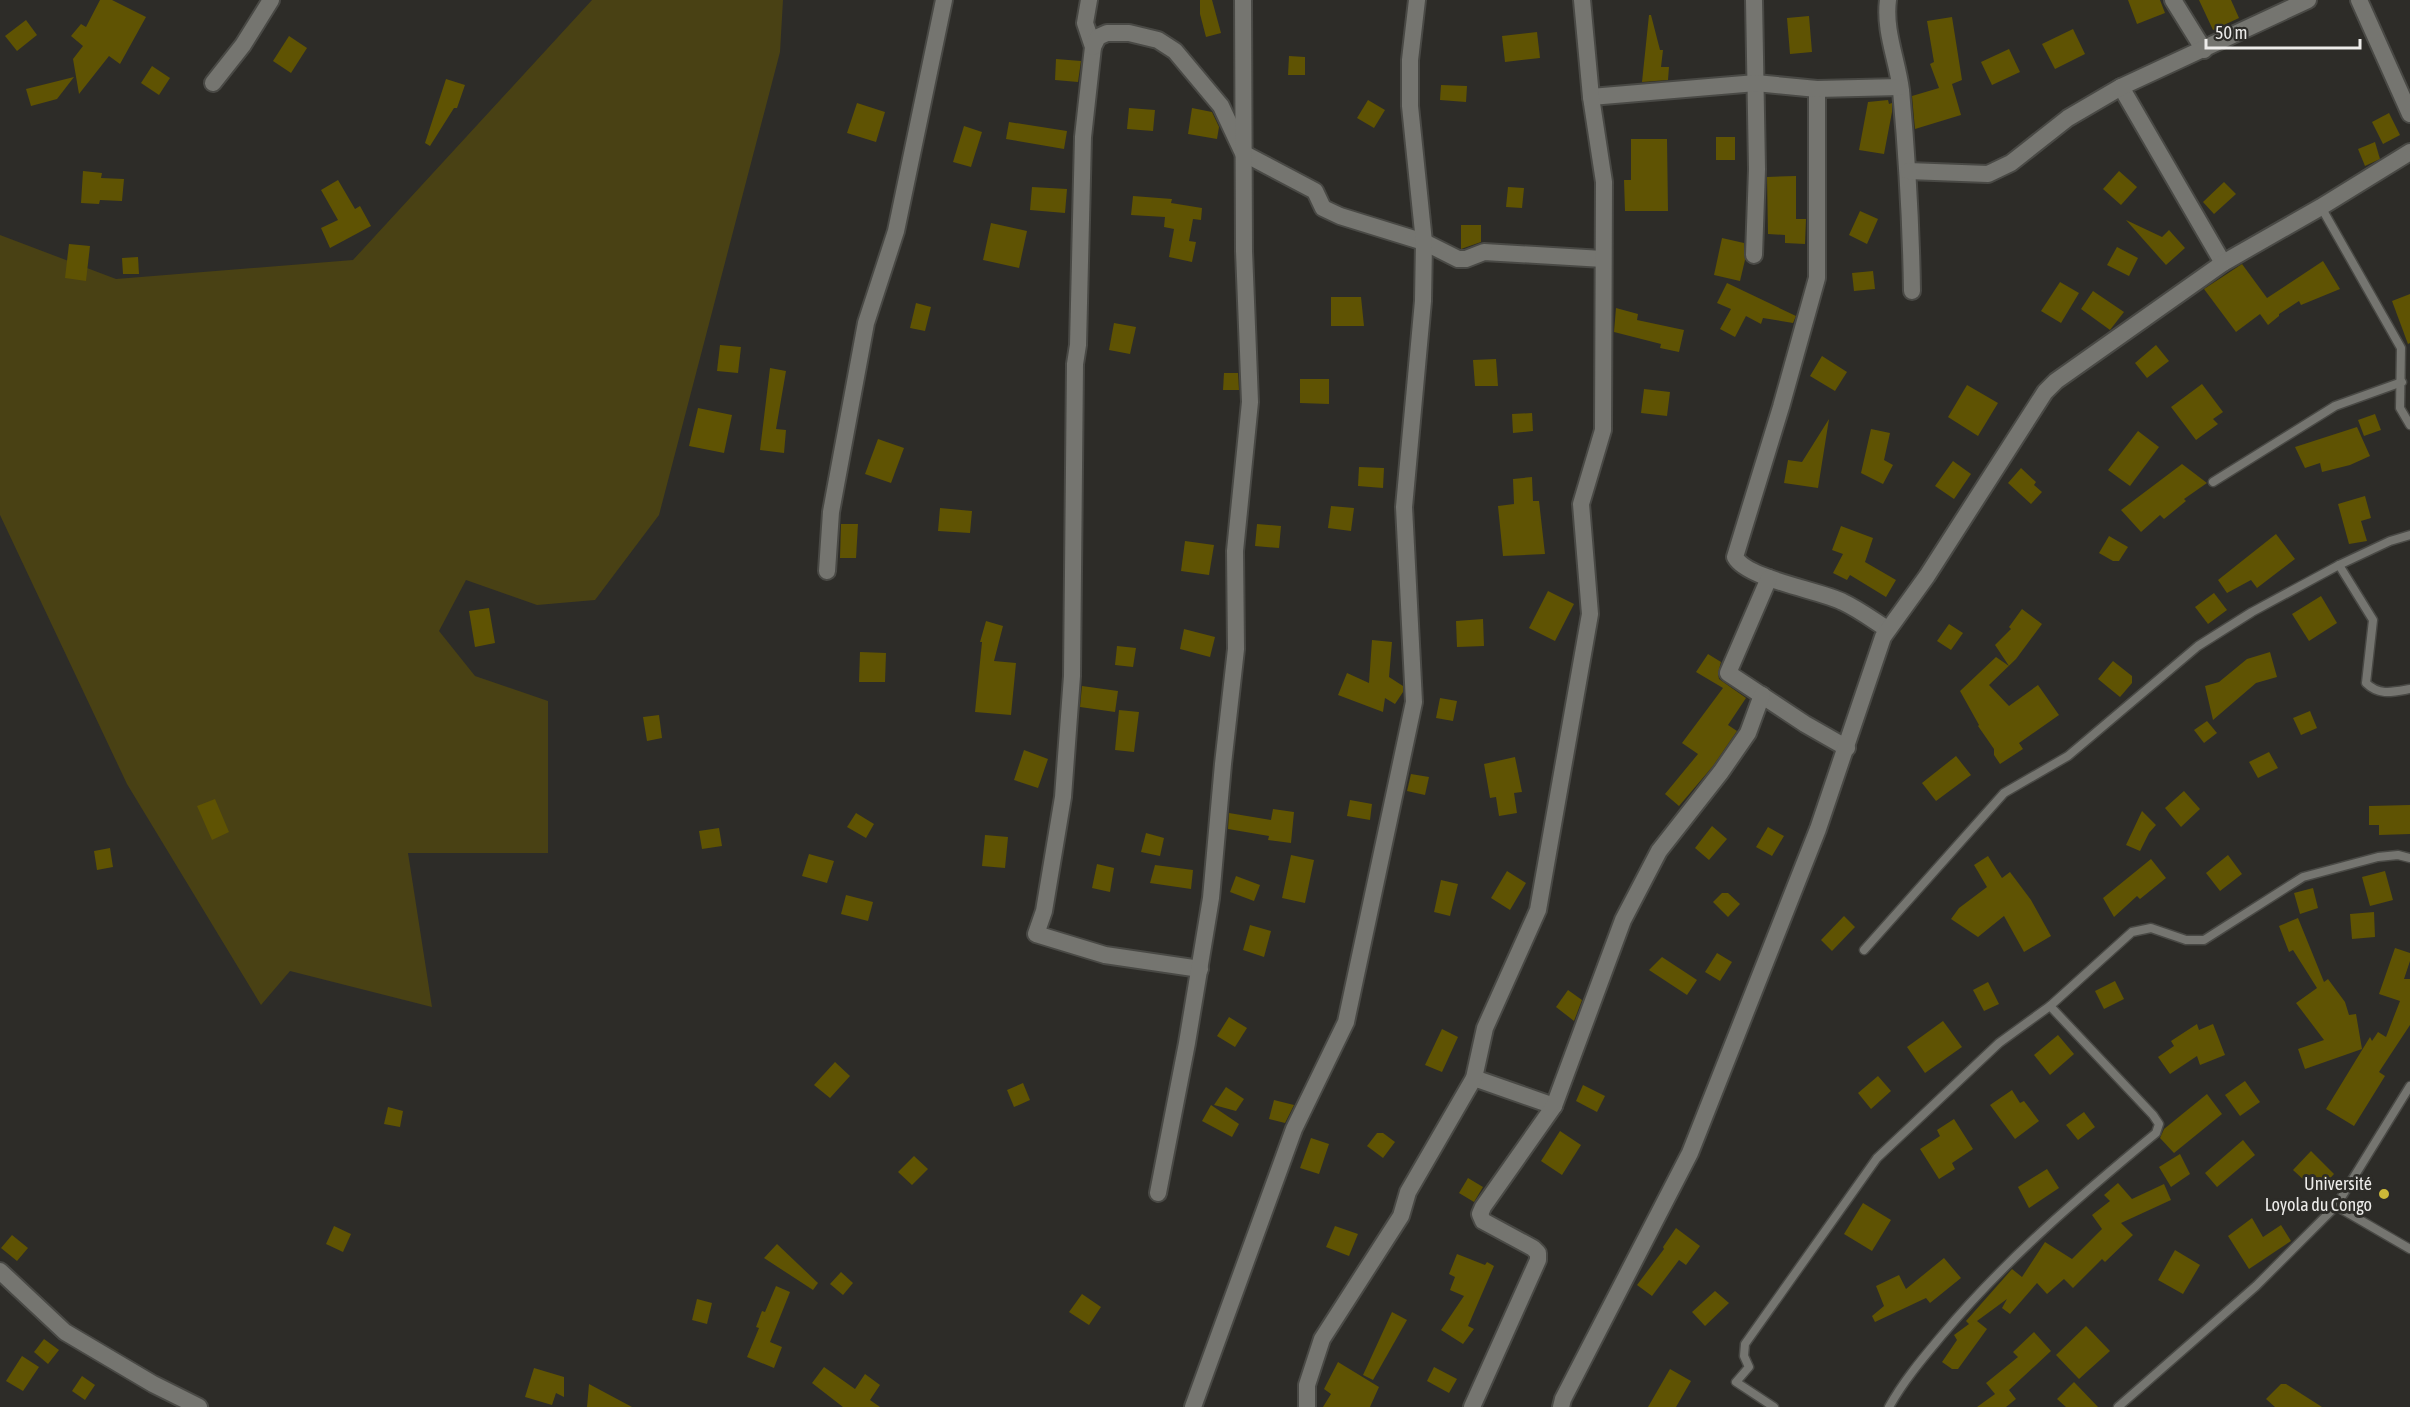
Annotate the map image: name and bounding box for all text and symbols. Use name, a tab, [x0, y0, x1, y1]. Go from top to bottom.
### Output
scale bar	[2206, 12, 2360, 50]
text: 50 m	[2215, 22, 2247, 43]
place label: Université Loyola du Congo	[2265, 1173, 2372, 1215]
marker: Université Loyola du Congo	[2377, 1187, 2391, 1201]

